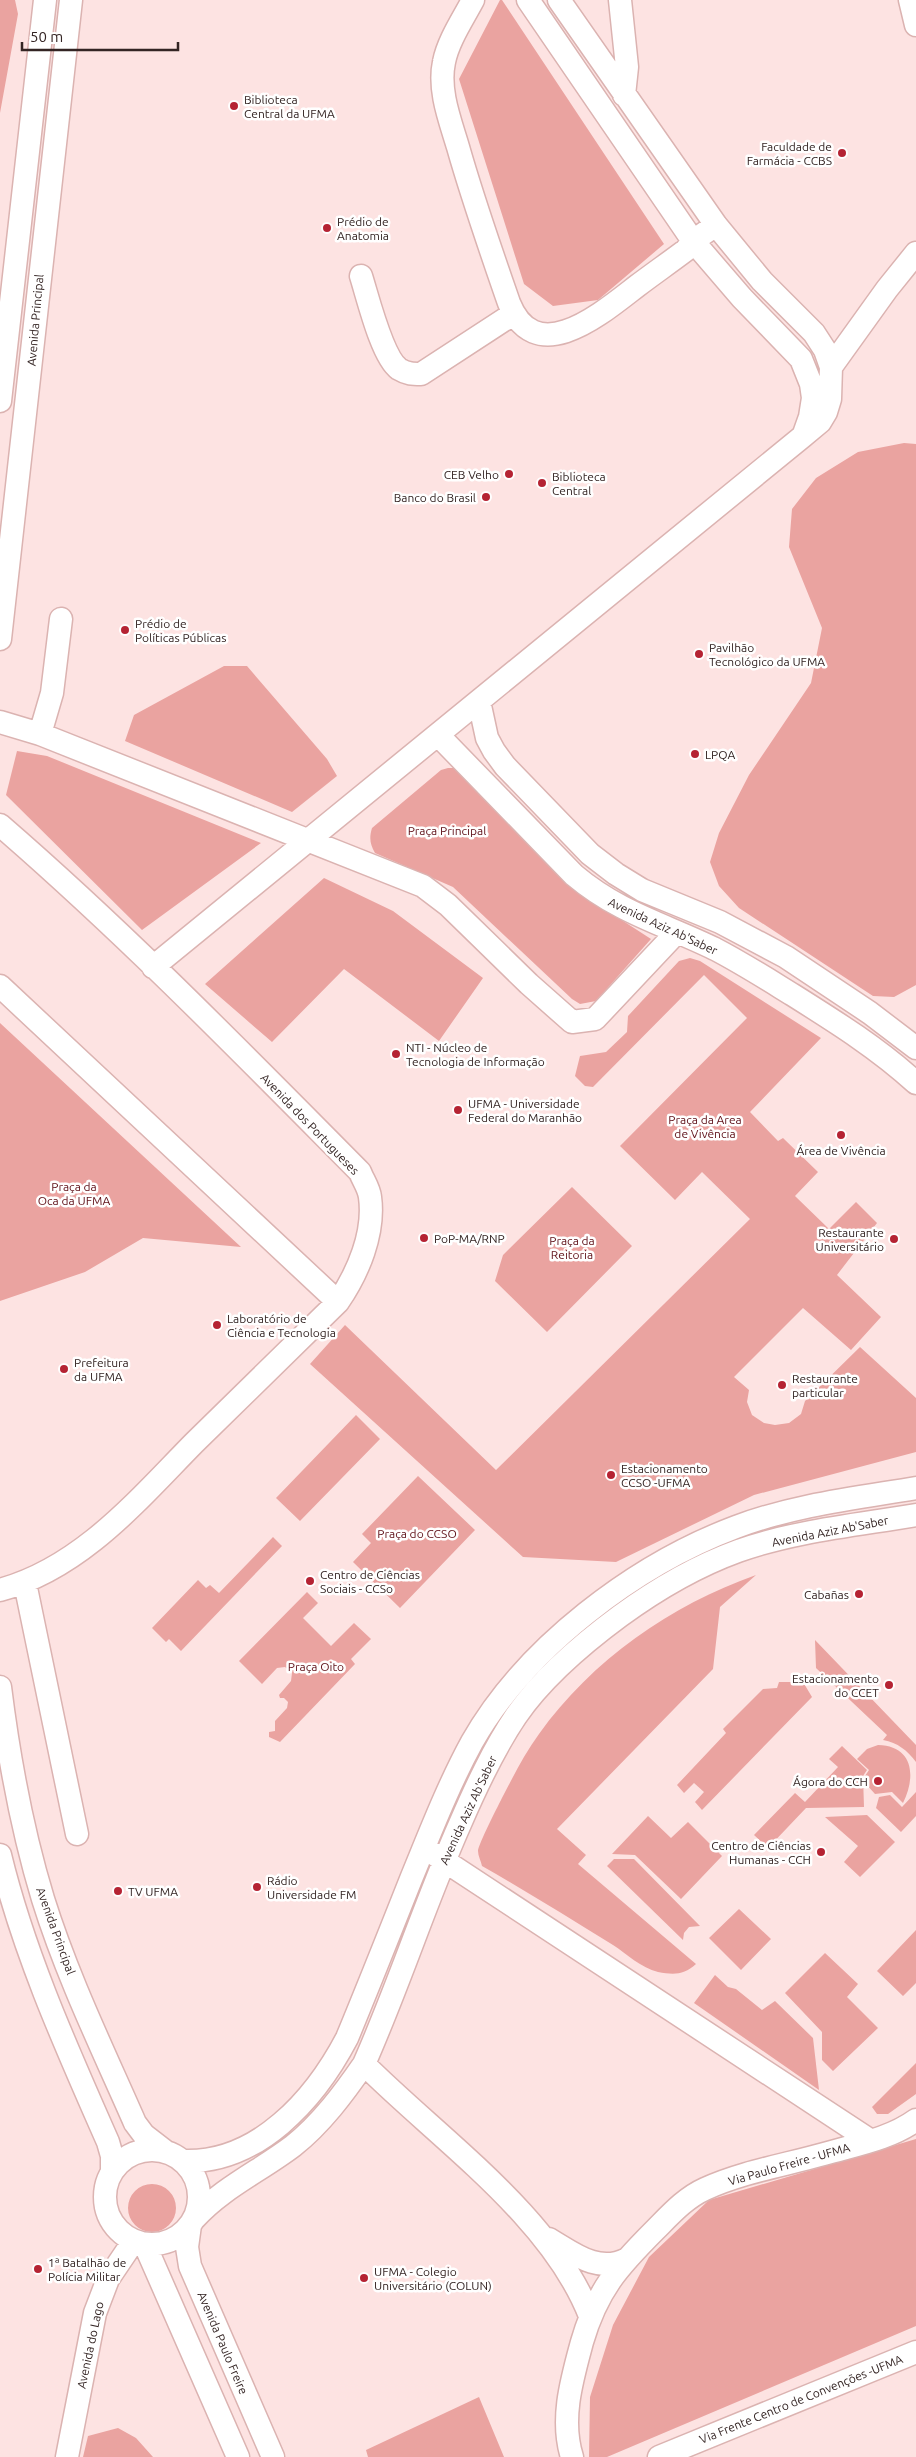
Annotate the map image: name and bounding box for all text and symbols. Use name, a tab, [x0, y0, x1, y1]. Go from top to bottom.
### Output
scale bar	[22, 20, 179, 52]
text: 50 m	[30, 28, 63, 45]
place label: Biblioteca Central da UFMA	[244, 93, 335, 120]
marker: Biblioteca Central da UFMA	[228, 100, 240, 112]
place label: Faculdade de Farmácia - CCBS	[747, 140, 832, 167]
marker: Faculdade de Farmácia - CCBS	[836, 147, 848, 159]
place label: Prédio de Anatomia	[337, 215, 389, 242]
marker: Prédio de Anatomia	[321, 222, 333, 234]
street label: Avenida Principal	[25, 274, 45, 366]
place label: CEB Velho	[444, 468, 499, 481]
marker: CEB Velho	[503, 468, 515, 480]
place label: Biblioteca Central	[552, 470, 606, 497]
marker: Biblioteca Central	[536, 477, 548, 489]
place label: Banco do Brasil	[394, 491, 476, 504]
marker: Banco do Brasil	[480, 491, 492, 503]
place label: Prédio de Políticas Públicas	[135, 617, 226, 644]
marker: Prédio de Políticas Públicas	[119, 624, 131, 636]
place label: Pavilhão Tecnológico da UFMA	[709, 641, 825, 668]
marker: Pavilhão Tecnológico da UFMA	[693, 648, 705, 660]
marker: LPQA	[689, 748, 701, 760]
place label: LPQA	[705, 748, 735, 761]
park label: Praça Principal	[408, 824, 486, 837]
street label: Avenida Aziz Ab'Saber	[607, 895, 720, 957]
place label: NTI - Núcleo de Tecnologia de Informação	[406, 1041, 545, 1068]
marker: NTI - Núcleo de Tecnologia de Informação	[390, 1048, 402, 1060]
street label: Avenida dos Portugueses	[258, 1071, 362, 1177]
place label: UFMA - Universidade Federal do Maranhão	[468, 1097, 582, 1124]
marker: UFMA - Universidade Federal do Maranhão	[452, 1104, 464, 1116]
park label: Praça da Area de Vivência	[668, 1113, 742, 1140]
marker: Área de Vivência	[835, 1129, 847, 1141]
place label: Área de Vivência	[796, 1144, 886, 1157]
park label: Praça da Oca da UFMA	[38, 1180, 110, 1207]
place label: Restaurante Universitário	[816, 1226, 884, 1253]
marker: PoP-MA/RNP	[418, 1232, 430, 1244]
place label: PoP-MA/RNP	[434, 1232, 505, 1245]
marker: Restaurante Universitário	[888, 1233, 900, 1245]
park label: Praça da Reitoria	[549, 1234, 595, 1261]
place label: Laboratório de Ciência e Tecnologia	[227, 1312, 336, 1339]
marker: Laboratório de Ciência e Tecnologia	[211, 1319, 223, 1331]
place label: Prefeitura da UFMA	[74, 1356, 129, 1383]
marker: Prefeitura da UFMA	[58, 1363, 70, 1375]
place label: Restaurante particular	[792, 1372, 858, 1399]
marker: Restaurante particular	[776, 1379, 788, 1391]
place label: Estacionamento CCSO -UFMA	[621, 1462, 708, 1489]
marker: Estacionamento CCSO -UFMA	[605, 1469, 617, 1481]
street label: Avenida Aziz Ab'Saber	[771, 1513, 890, 1549]
park label: Praça do CCSO	[377, 1527, 457, 1540]
place label: Centro de Ciências Sociais - CCSo	[320, 1568, 420, 1595]
marker: Centro de Ciências Sociais - CCSo	[304, 1575, 316, 1587]
place label: Cabañas	[804, 1588, 849, 1601]
marker: Cabañas	[853, 1588, 865, 1600]
park label: Praça Oito	[288, 1660, 344, 1673]
place label: Estacionamento do CCET	[792, 1672, 879, 1699]
marker: Estacionamento do CCET	[883, 1679, 895, 1691]
street label: Avenida Aziz Ab'Saber	[437, 1753, 499, 1866]
place label: Ágora do CCH	[793, 1775, 868, 1788]
marker: Ágora do CCH	[872, 1775, 884, 1787]
place label: Centro de Ciências Humanas - CCH	[711, 1839, 811, 1866]
marker: Centro de Ciências Humanas - CCH	[815, 1846, 827, 1858]
place label: Rádio Universidade FM	[267, 1874, 356, 1901]
marker: Rádio Universidade FM	[251, 1881, 263, 1893]
street label: Avenida Principal	[34, 1885, 78, 1977]
marker: TV UFMA	[112, 1885, 124, 1897]
place label: TV UFMA	[128, 1885, 178, 1898]
street label: Via Paulo Freire - UFMA	[727, 2140, 851, 2188]
place label: 1ª Batalhão de Polícia Militar	[48, 2256, 126, 2283]
marker: 1ª Batalhão de Polícia Militar	[32, 2263, 44, 2275]
place label: UFMA - Colegio Universitário (COLUN)	[374, 2265, 492, 2293]
marker: UFMA - Colegio Universitário (COLUN)	[358, 2272, 370, 2284]
street label: Avenida Paulo Freire	[195, 2290, 251, 2396]
street label: Avenida do Lago	[74, 2300, 106, 2390]
street label: Via Frente Centro de Convenções -UFMA	[697, 2352, 905, 2446]

